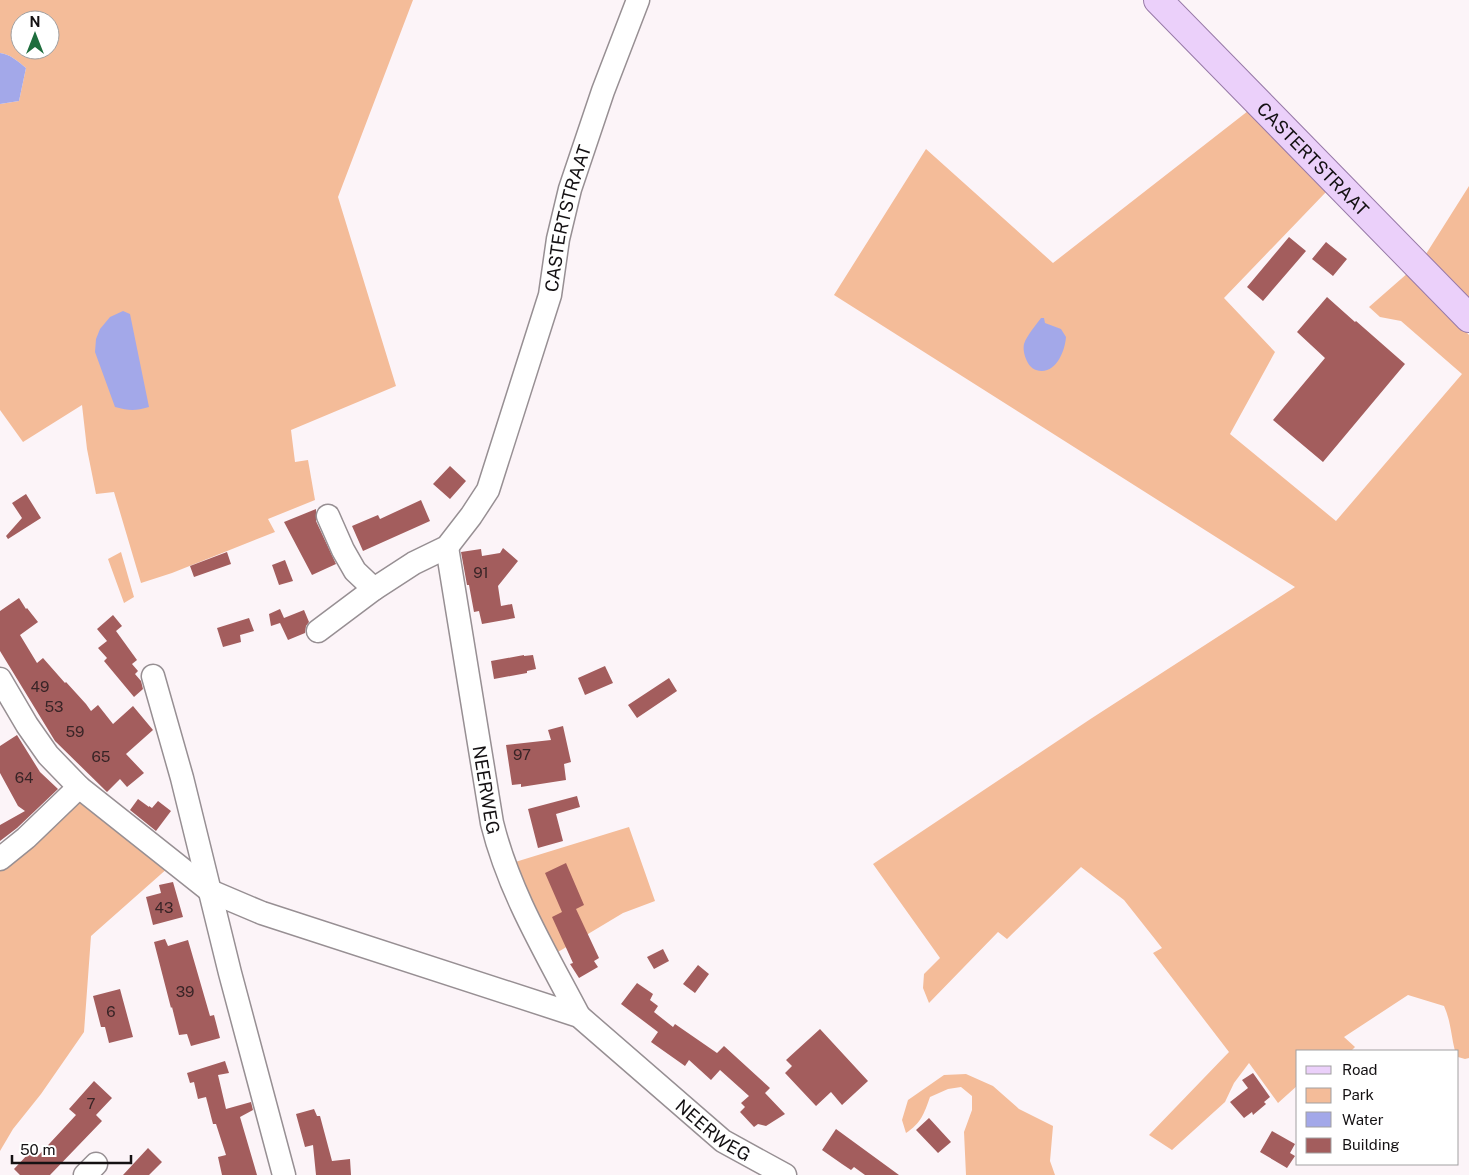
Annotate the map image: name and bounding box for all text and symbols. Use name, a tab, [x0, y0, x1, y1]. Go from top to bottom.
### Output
north arrow	[10, 10, 60, 60]
text: N	[30, 14, 40, 30]
street label: CASTERTSTRAAT	[1253, 98, 1374, 220]
street label: CASTERTSTRAAT	[540, 142, 595, 293]
house number: 91	[473, 564, 489, 581]
house number: 49	[31, 678, 49, 695]
house number: 53	[44, 698, 64, 715]
house number: 59	[66, 723, 84, 740]
street label: NEERWEG	[469, 744, 505, 836]
house number: 97	[513, 746, 531, 763]
house number: 65	[92, 748, 110, 765]
house number: 64	[15, 769, 33, 786]
house number: 43	[155, 899, 173, 916]
house number: 39	[176, 983, 194, 1000]
house number: 6	[106, 1003, 116, 1020]
legend	[1296, 1050, 1459, 1165]
text: Road	[1342, 1061, 1378, 1078]
text: Park	[1342, 1086, 1374, 1103]
street label: NEERWEG	[672, 1094, 755, 1165]
house number: 7	[86, 1095, 96, 1112]
text: Water	[1342, 1111, 1384, 1128]
scale bar	[12, 1132, 131, 1164]
text: Building	[1342, 1136, 1400, 1153]
text: 50 m	[20, 1141, 55, 1158]

